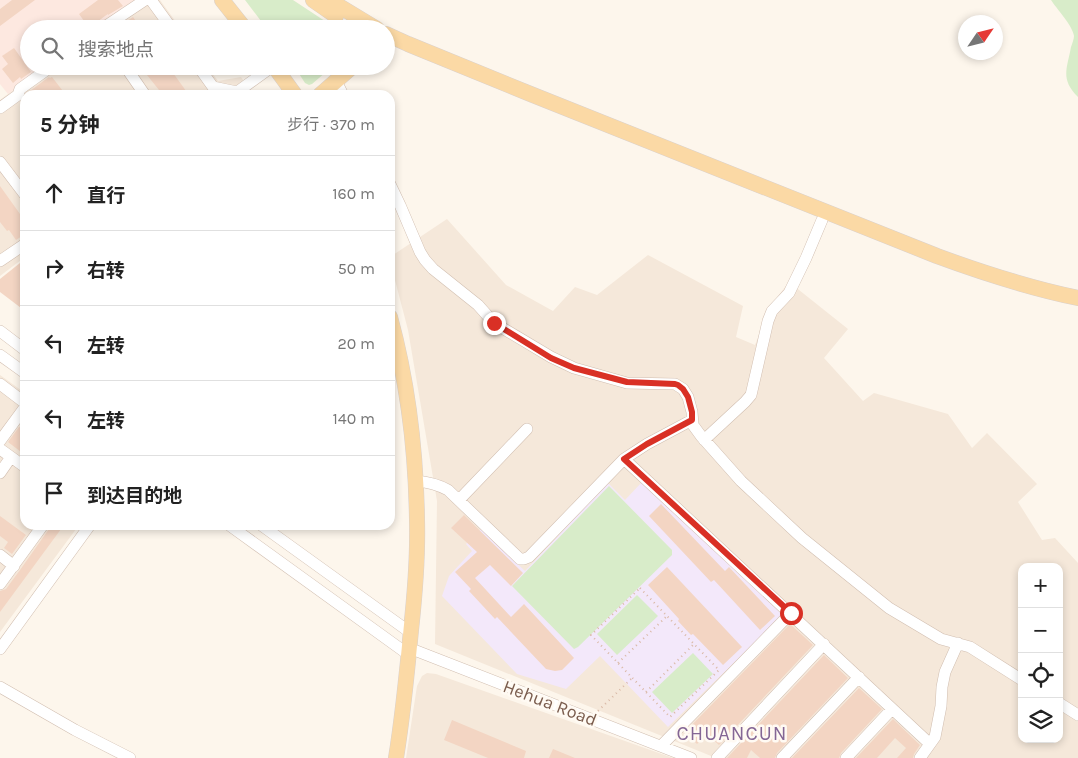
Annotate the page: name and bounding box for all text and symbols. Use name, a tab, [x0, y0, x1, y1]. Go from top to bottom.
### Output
north arrow	[958, 15, 1003, 60]
search box	[20, 20, 395, 75]
icon: search	[38, 34, 66, 62]
text: 搜索地点	[78, 39, 154, 61]
text: 5 分钟	[40, 113, 100, 137]
text: 步行 · 370 m	[287, 115, 375, 134]
icon: ahead	[40, 179, 68, 207]
text: 160 m	[332, 184, 375, 203]
text: 直行	[87, 185, 125, 207]
icon: right	[40, 254, 68, 282]
text: 50 m	[338, 259, 375, 278]
text: 右转	[87, 260, 125, 282]
route end	[483, 312, 506, 335]
icon: left	[40, 329, 68, 357]
text: 20 m	[337, 334, 375, 353]
text: 左转	[87, 335, 125, 357]
icon: left	[40, 404, 68, 432]
text: 140 m	[333, 409, 375, 428]
text: 左转	[87, 410, 125, 432]
icon: arrive	[40, 479, 68, 507]
text: 到达目的地	[87, 485, 182, 507]
map controls	[1018, 563, 1063, 743]
button: +	[1018, 563, 1063, 608]
route start	[780, 602, 803, 625]
button: −	[1018, 608, 1063, 653]
button: locate	[1018, 653, 1063, 698]
street label: Hehua Road	[500, 675, 600, 731]
button: layers	[1018, 698, 1063, 743]
district label: CHUANCUN	[677, 722, 787, 745]

